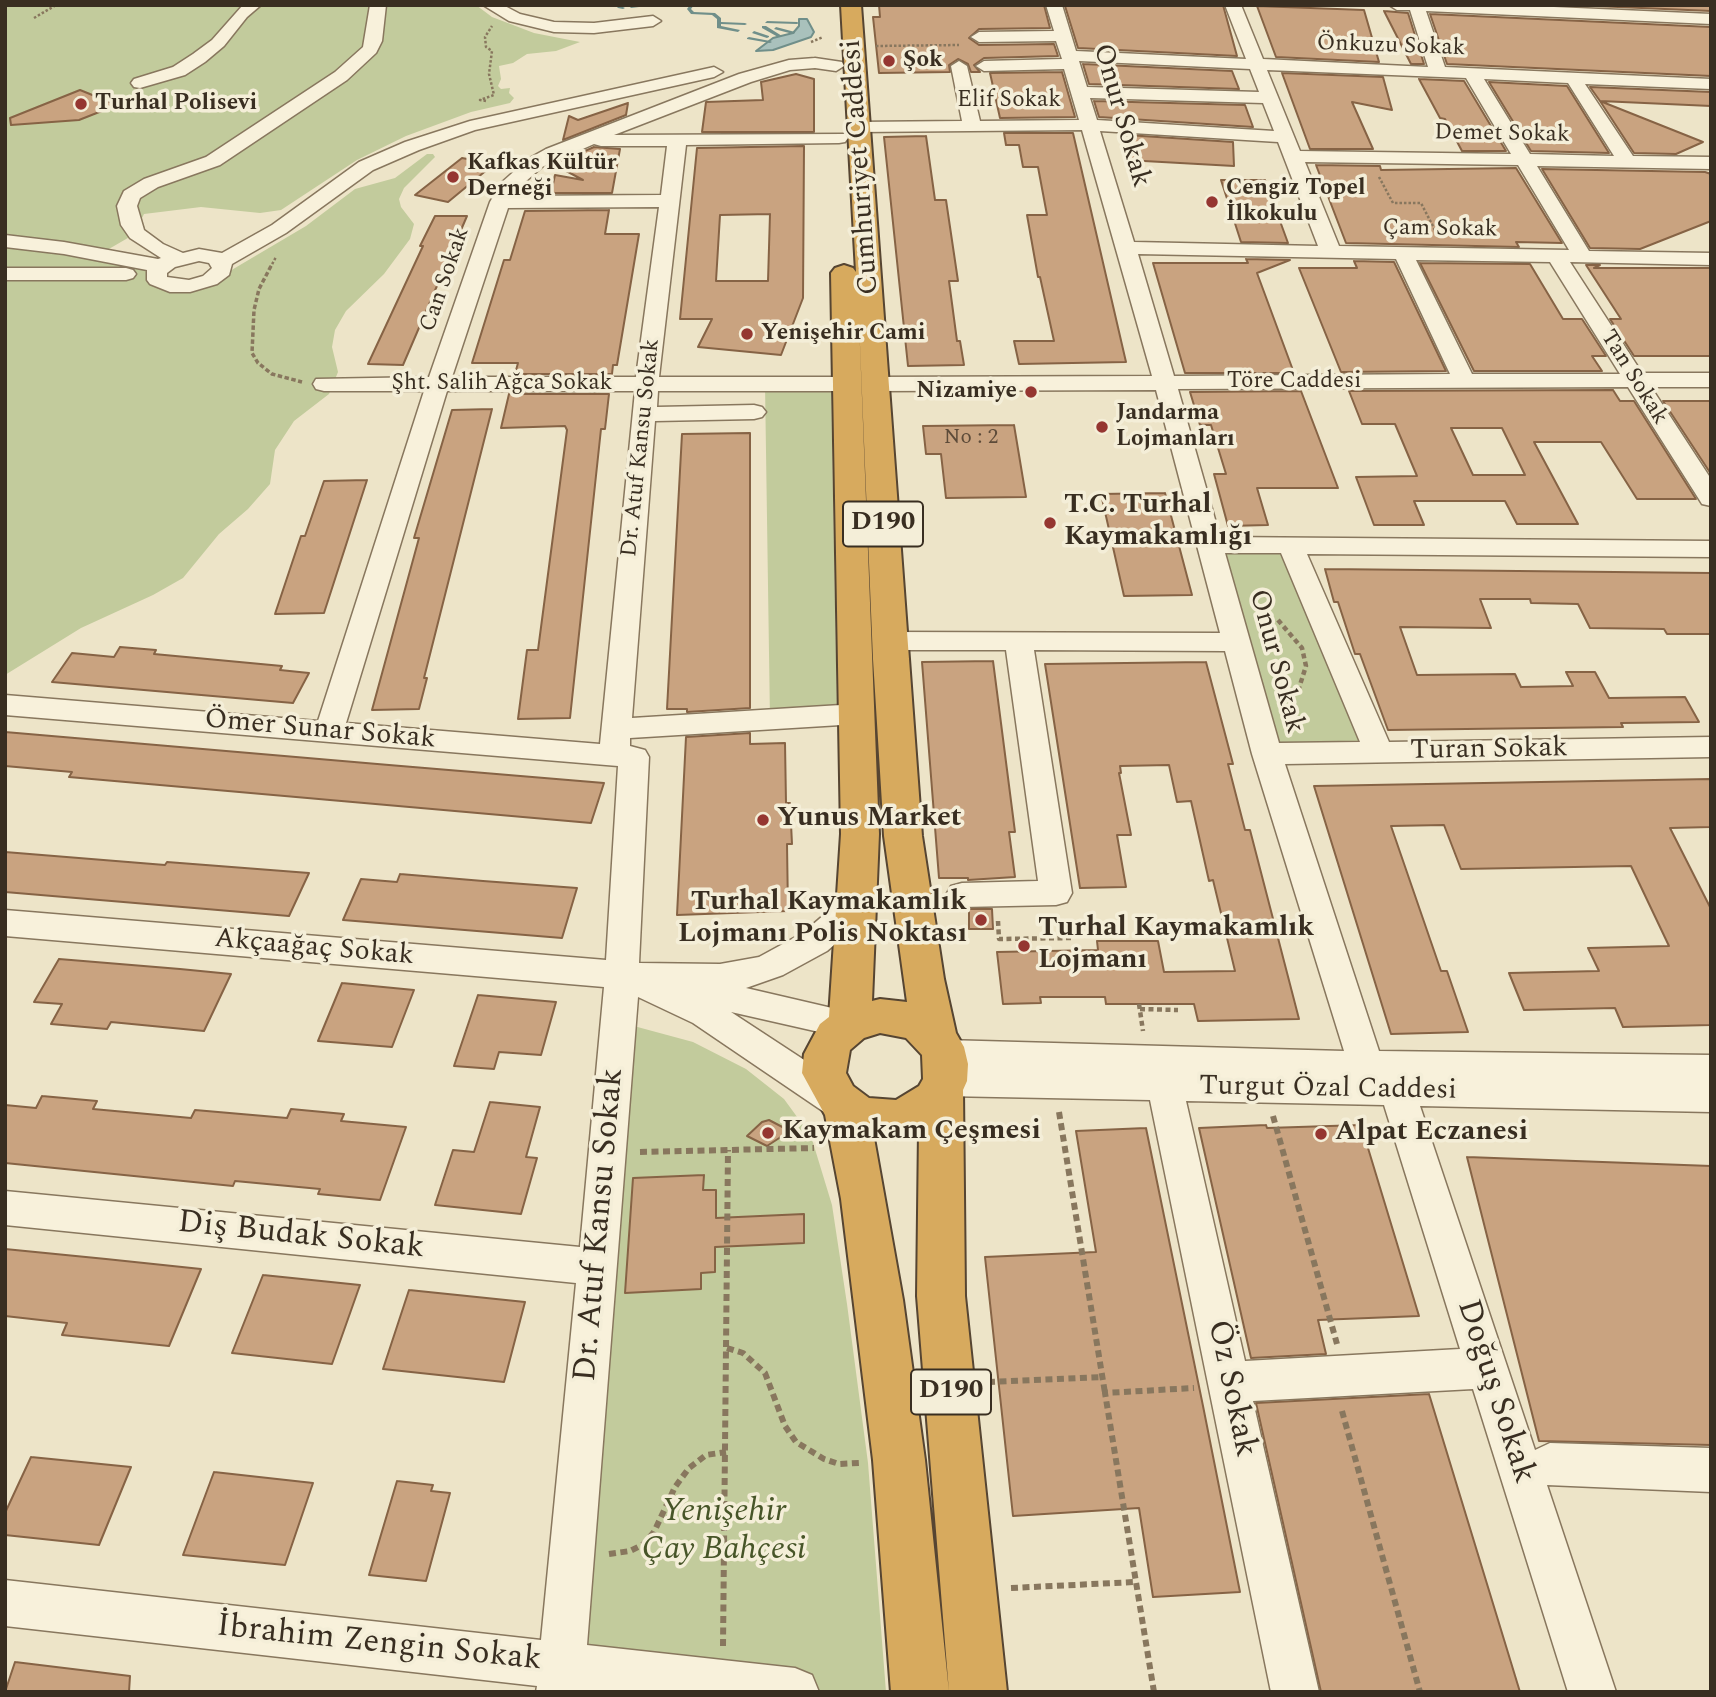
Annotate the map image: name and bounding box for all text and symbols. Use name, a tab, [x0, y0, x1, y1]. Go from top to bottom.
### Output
street label: Önkuzu Sokak	[1316, 31, 1466, 63]
street label: Cumhuriyet Caddesi	[836, 38, 888, 296]
street label: Onur Sokak	[1084, 40, 1156, 192]
place label: Şok	[903, 47, 943, 75]
marker: Şok	[881, 53, 897, 69]
street label: Elif Sokak	[957, 87, 1061, 115]
place label: Turhal Polisevi	[95, 90, 257, 118]
marker: Turhal Polisevi	[73, 96, 89, 112]
street label: Demet Sokak	[1434, 120, 1570, 150]
place label: Kafkas Kültür Derneği	[467, 150, 617, 204]
marker: Kafkas Kültür Derneği	[445, 169, 461, 185]
place label: Cengiz Topel İlkokulu	[1226, 175, 1365, 229]
marker: Cengiz Topel İlkokulu	[1204, 194, 1220, 210]
street label: Çam Sokak	[1382, 215, 1498, 245]
street label: Can Sokak	[415, 224, 477, 336]
place label: Yenişehir Cami	[761, 320, 925, 348]
marker: Yenişehir Cami	[739, 326, 755, 342]
street label: Tan Sokak	[1593, 326, 1673, 430]
street label: Dr. Atuf Kansu Sokak	[617, 337, 667, 559]
street label: Töre Caddesi	[1227, 368, 1361, 396]
street label: Şht. Salih Ağca Sokak	[392, 370, 612, 398]
place label: Nizamiye	[916, 378, 1017, 406]
marker: Nizamiye	[1023, 384, 1039, 400]
place label: Jandarma Lojmanları	[1116, 400, 1235, 454]
marker: Jandarma Lojmanları	[1094, 419, 1110, 435]
house number: No : 2	[944, 426, 998, 452]
place label: T.C. Turhal Kaymakamlığı	[1064, 490, 1252, 556]
road number: D190	[843, 502, 923, 546]
marker: T.C. Turhal Kaymakamlığı	[1042, 515, 1058, 531]
street label: Onur Sokak	[1240, 586, 1310, 738]
street label: Ömer Sunar Sokak	[203, 704, 437, 758]
street label: Turan Sokak	[1410, 733, 1568, 769]
place label: Yunus Market	[777, 803, 962, 837]
marker: Yunus Market	[755, 812, 771, 828]
place label: Turhal Kaymakamlık Lojmanı Polis Noktası	[678, 887, 967, 953]
marker: Turhal Kaymakamlık Lojmanı Polis Noktası	[973, 912, 989, 928]
place label: Turhal Kaymakamlık Lojmanı	[1038, 913, 1314, 979]
street label: Akçaağaç Sokak	[213, 924, 415, 974]
marker: Turhal Kaymakamlık Lojmanı	[1016, 938, 1032, 954]
street label: Dr. Atuf Kansu Sokak	[568, 1066, 634, 1384]
street label: Turgut Özal Caddesi	[1199, 1071, 1457, 1109]
place label: Kaymakam Çeşmesi	[782, 1116, 1041, 1150]
place label: Alpat Eczanesi	[1335, 1117, 1528, 1151]
marker: Kaymakam Çeşmesi	[760, 1125, 776, 1141]
marker: Alpat Eczanesi	[1313, 1126, 1329, 1142]
street label: Diş Budak Sokak	[176, 1204, 426, 1270]
street label: Doğuş Sokak	[1446, 1295, 1542, 1489]
street label: Öz Sokak	[1196, 1317, 1264, 1461]
road number: D190	[911, 1370, 991, 1414]
park label: Yenişehir Çay Bahçesi	[642, 1494, 806, 1572]
street label: İbrahim Zengin Sokak	[215, 1608, 543, 1682]

